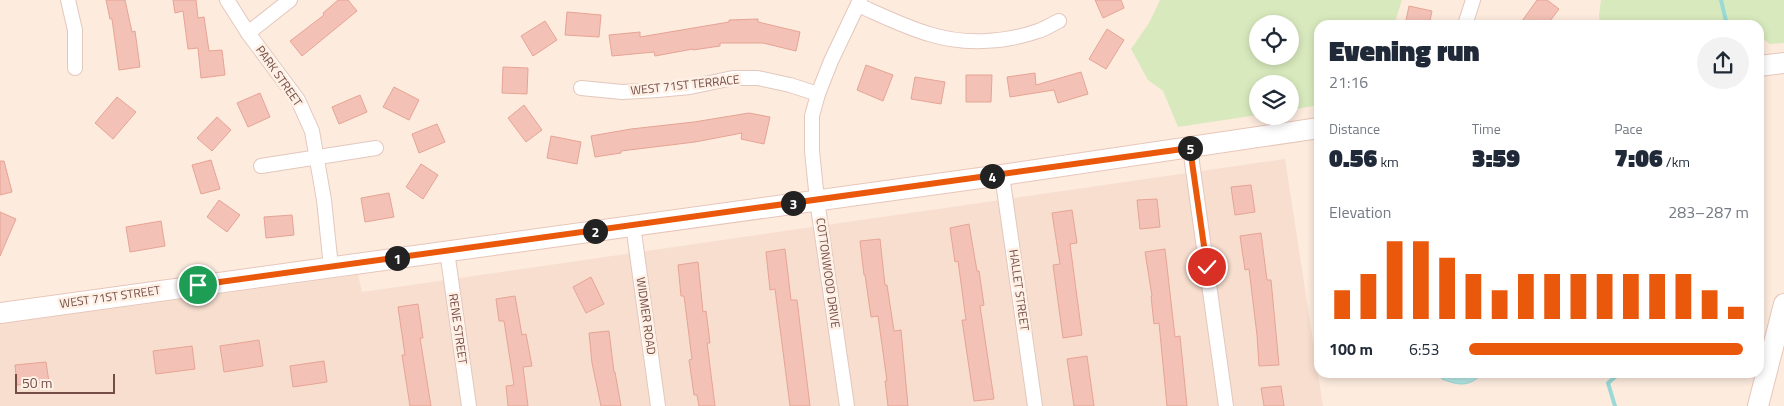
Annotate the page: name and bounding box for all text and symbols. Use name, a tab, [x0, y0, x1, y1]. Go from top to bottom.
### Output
map controls	[1249, 15, 1299, 125]
button: locate	[1249, 15, 1299, 65]
text: Evening run	[1329, 29, 1480, 72]
button: share	[1697, 37, 1749, 89]
street label: PARK STREET	[251, 41, 308, 111]
street label: WEST 71ST TERRACE	[630, 69, 741, 100]
text: 21:16	[1329, 70, 1368, 94]
button: layers	[1249, 75, 1299, 125]
text: Distance	[1329, 118, 1380, 139]
text: Time	[1472, 118, 1501, 139]
text: Pace	[1614, 118, 1643, 139]
pin: 5	[1178, 136, 1202, 160]
text: 5	[1187, 138, 1194, 159]
text: 0.56	[1329, 139, 1377, 177]
text: 3:59	[1472, 139, 1520, 177]
text: 7:06	[1614, 139, 1663, 177]
text: km	[1377, 151, 1399, 172]
text: /km	[1663, 151, 1690, 172]
pin: 4	[980, 164, 1004, 188]
text: 4	[989, 166, 996, 187]
pin: 3	[780, 190, 806, 216]
text: 3	[790, 193, 797, 214]
text: Elevation	[1329, 200, 1391, 224]
text: 283–287 m	[1668, 200, 1749, 224]
street label: COTTONWOOD DRIVE	[811, 217, 846, 330]
pin: 2	[582, 218, 608, 244]
text: 2	[592, 221, 599, 242]
pin: 1	[384, 246, 410, 270]
pin	[1186, 246, 1228, 288]
text: 1	[394, 248, 401, 269]
street label: HALLET STREET	[1004, 248, 1035, 333]
icon: check	[1193, 253, 1221, 281]
pin	[177, 264, 219, 306]
icon: arrive	[184, 271, 212, 299]
street label: WIDMER ROAD	[632, 276, 661, 356]
street label: WEST 71ST STREET	[58, 280, 162, 313]
street label: RENE STREET	[444, 292, 473, 366]
text: 100 m	[1329, 337, 1373, 361]
text: 6:53	[1409, 337, 1439, 361]
scale bar	[15, 371, 115, 394]
text: 50 m	[22, 372, 52, 393]

